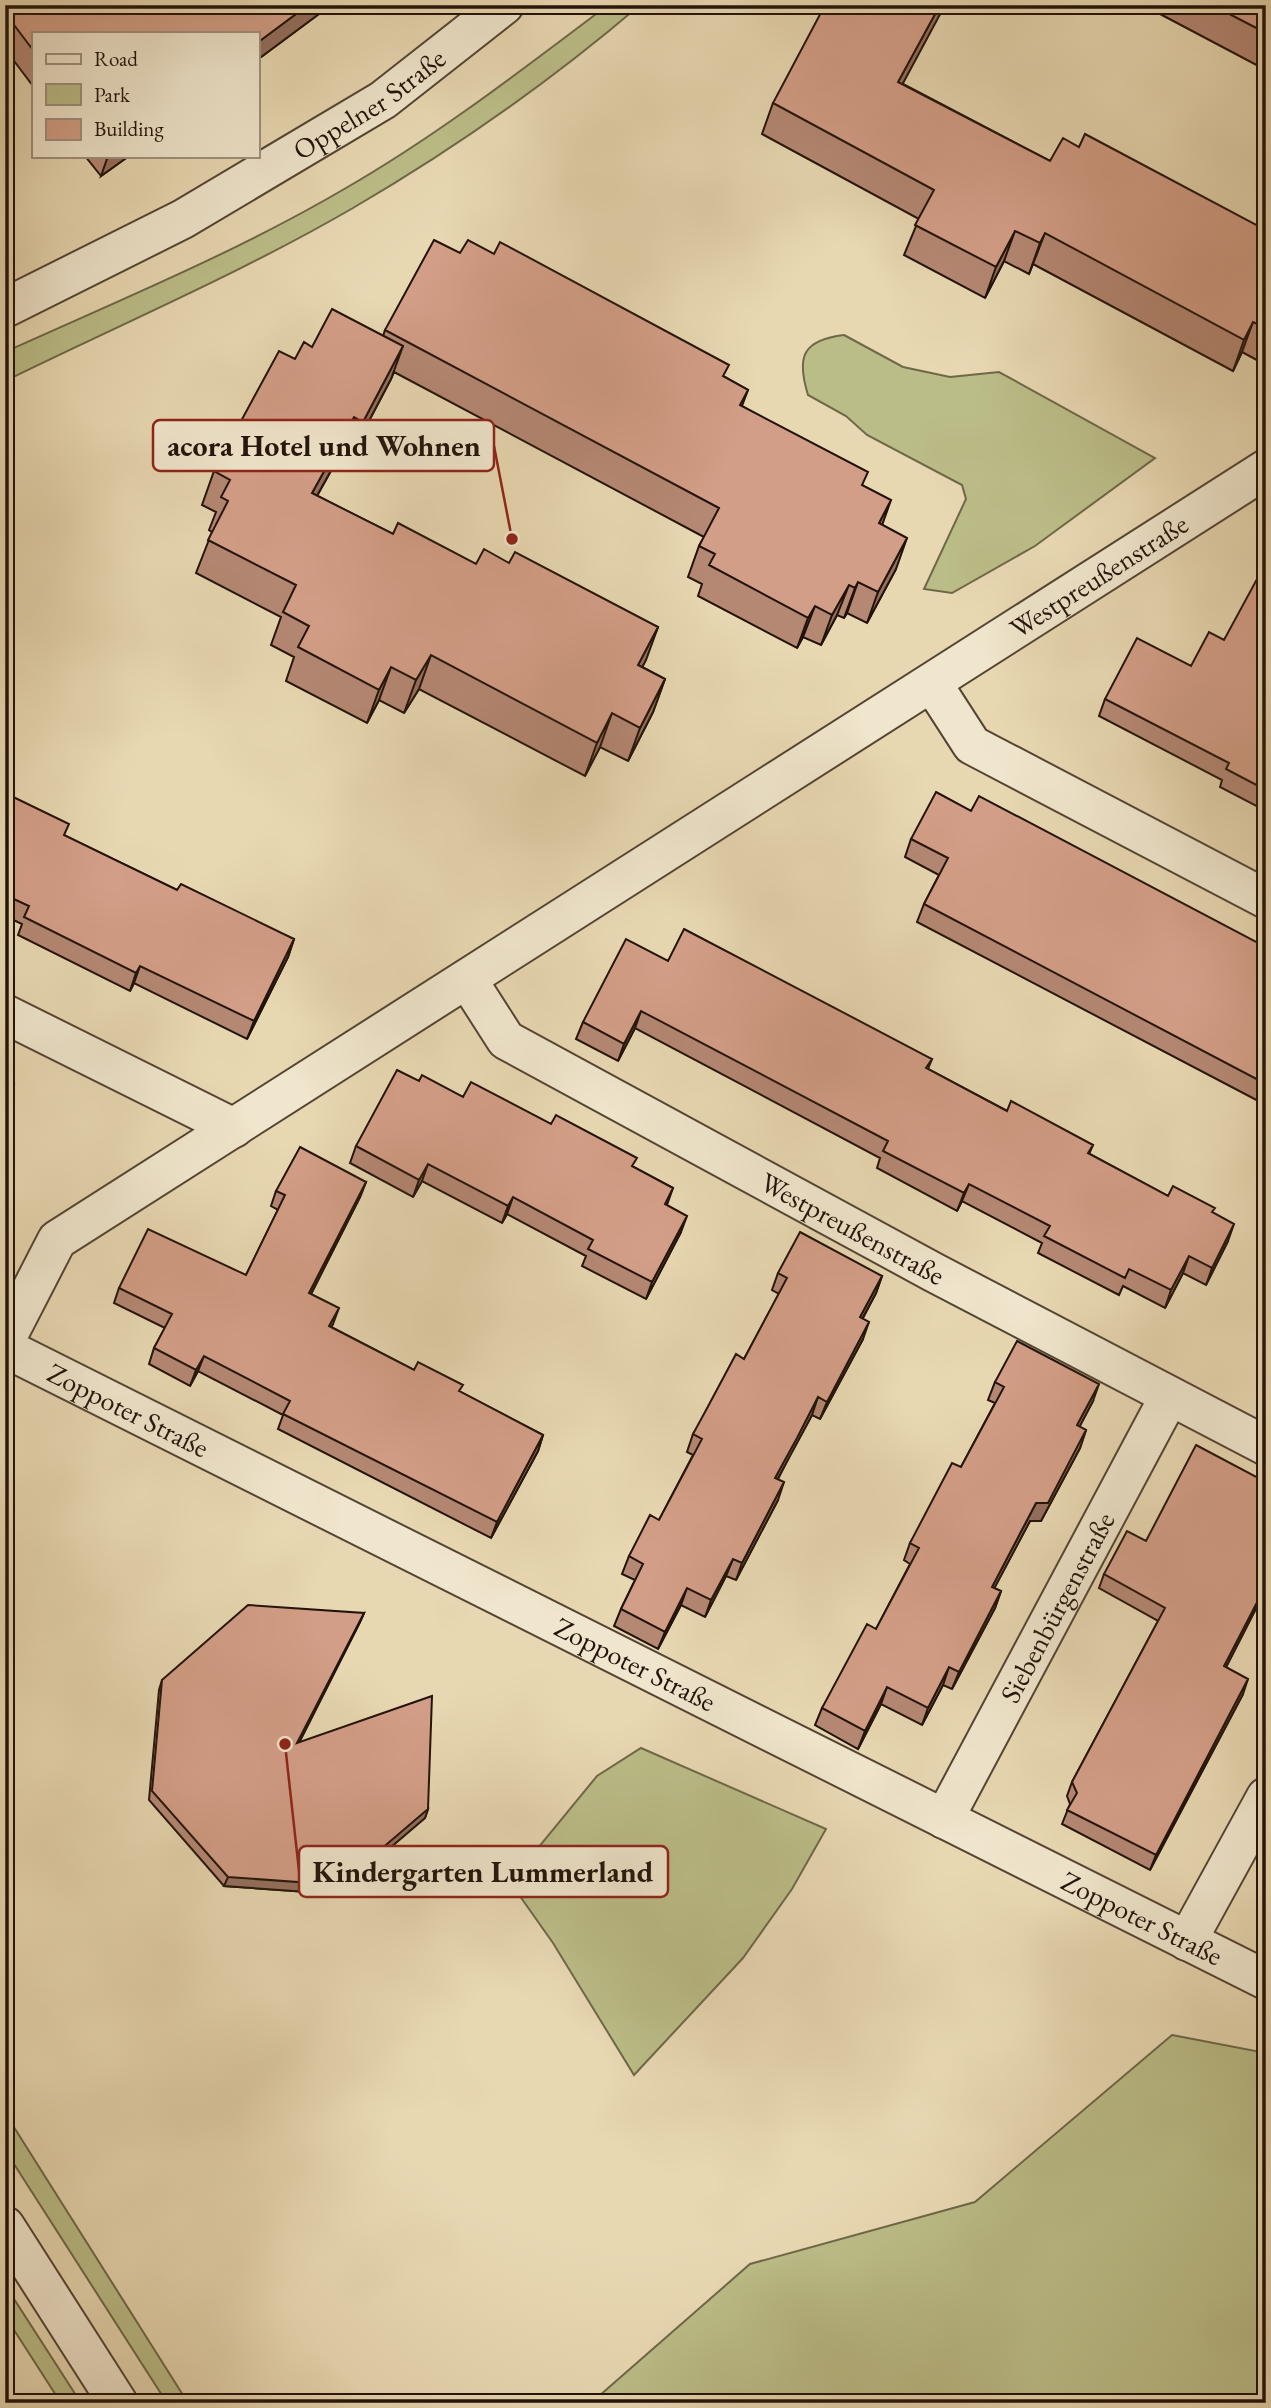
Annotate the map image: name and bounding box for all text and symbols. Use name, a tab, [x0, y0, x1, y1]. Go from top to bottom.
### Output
legend	[32, 32, 259, 158]
street label: Oppelner Straße	[286, 40, 453, 168]
text: Road	[94, 45, 138, 72]
text: Park	[94, 81, 131, 108]
text: Building	[94, 115, 164, 142]
callout: acora Hotel und Wohnen	[153, 420, 494, 471]
text: acora Hotel und Wohnen	[167, 426, 481, 465]
street label: Westpreußenstraße	[1003, 506, 1195, 646]
street label: Westpreußenstraße	[754, 1164, 951, 1293]
street label: Zoppoter Straße	[42, 1354, 215, 1465]
street label: Siebenbürgenstraße	[991, 1506, 1122, 1709]
street label: Zoppoter Straße	[549, 1608, 722, 1719]
callout: Kindergarten Lummerland	[299, 1846, 668, 1897]
text: Kindergarten Lummerland	[313, 1852, 654, 1891]
street label: Zoppoter Straße	[1056, 1862, 1229, 1973]

